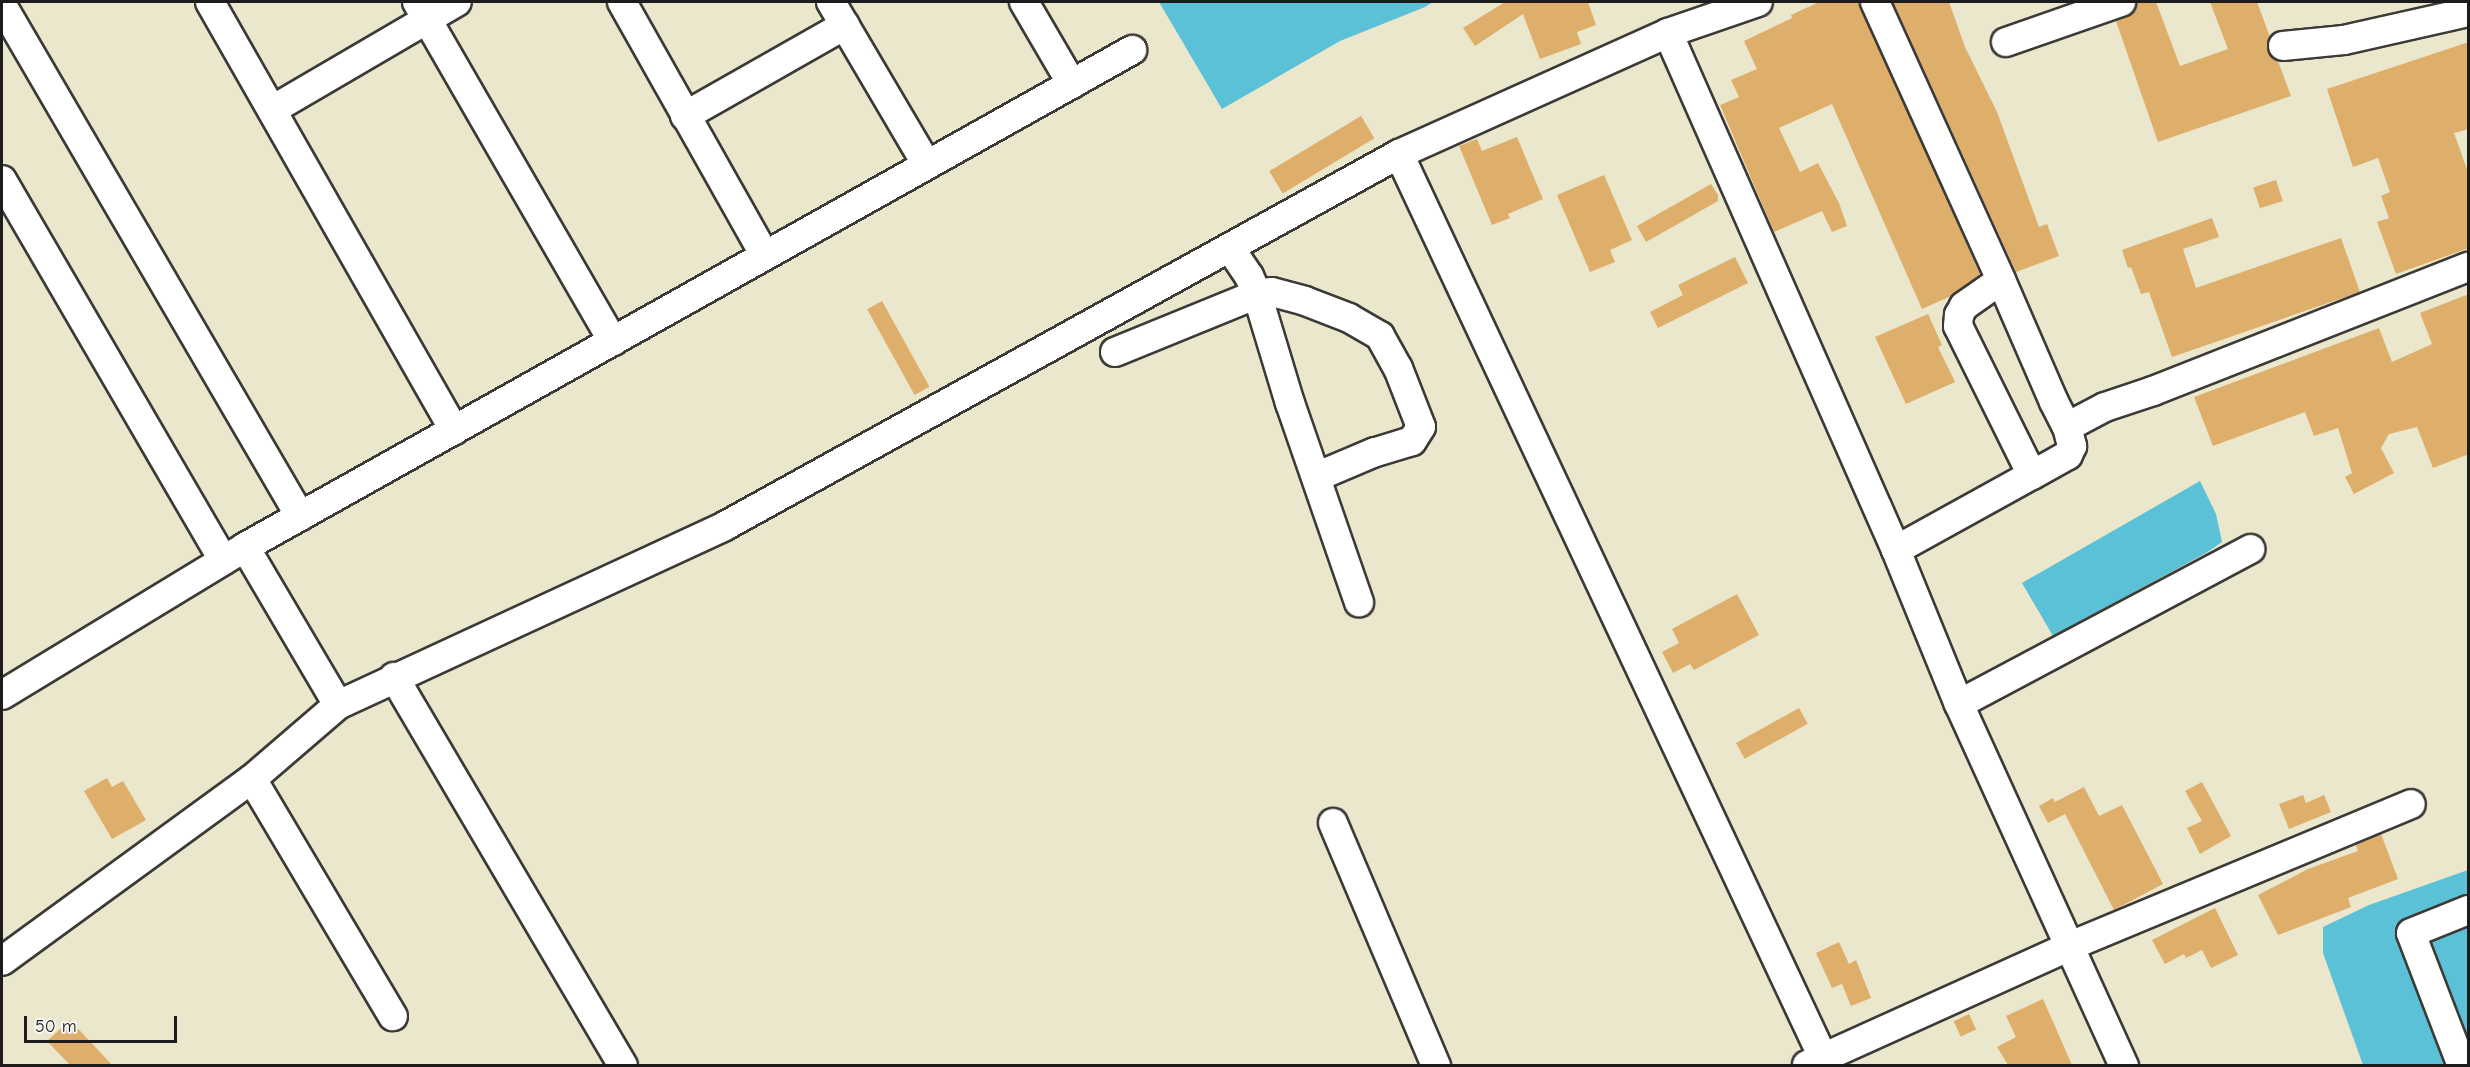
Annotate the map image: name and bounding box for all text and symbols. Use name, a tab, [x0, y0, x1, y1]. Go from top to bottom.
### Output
scale bar	[27, 1004, 180, 1042]
text: 50 m	[35, 1016, 77, 1037]

